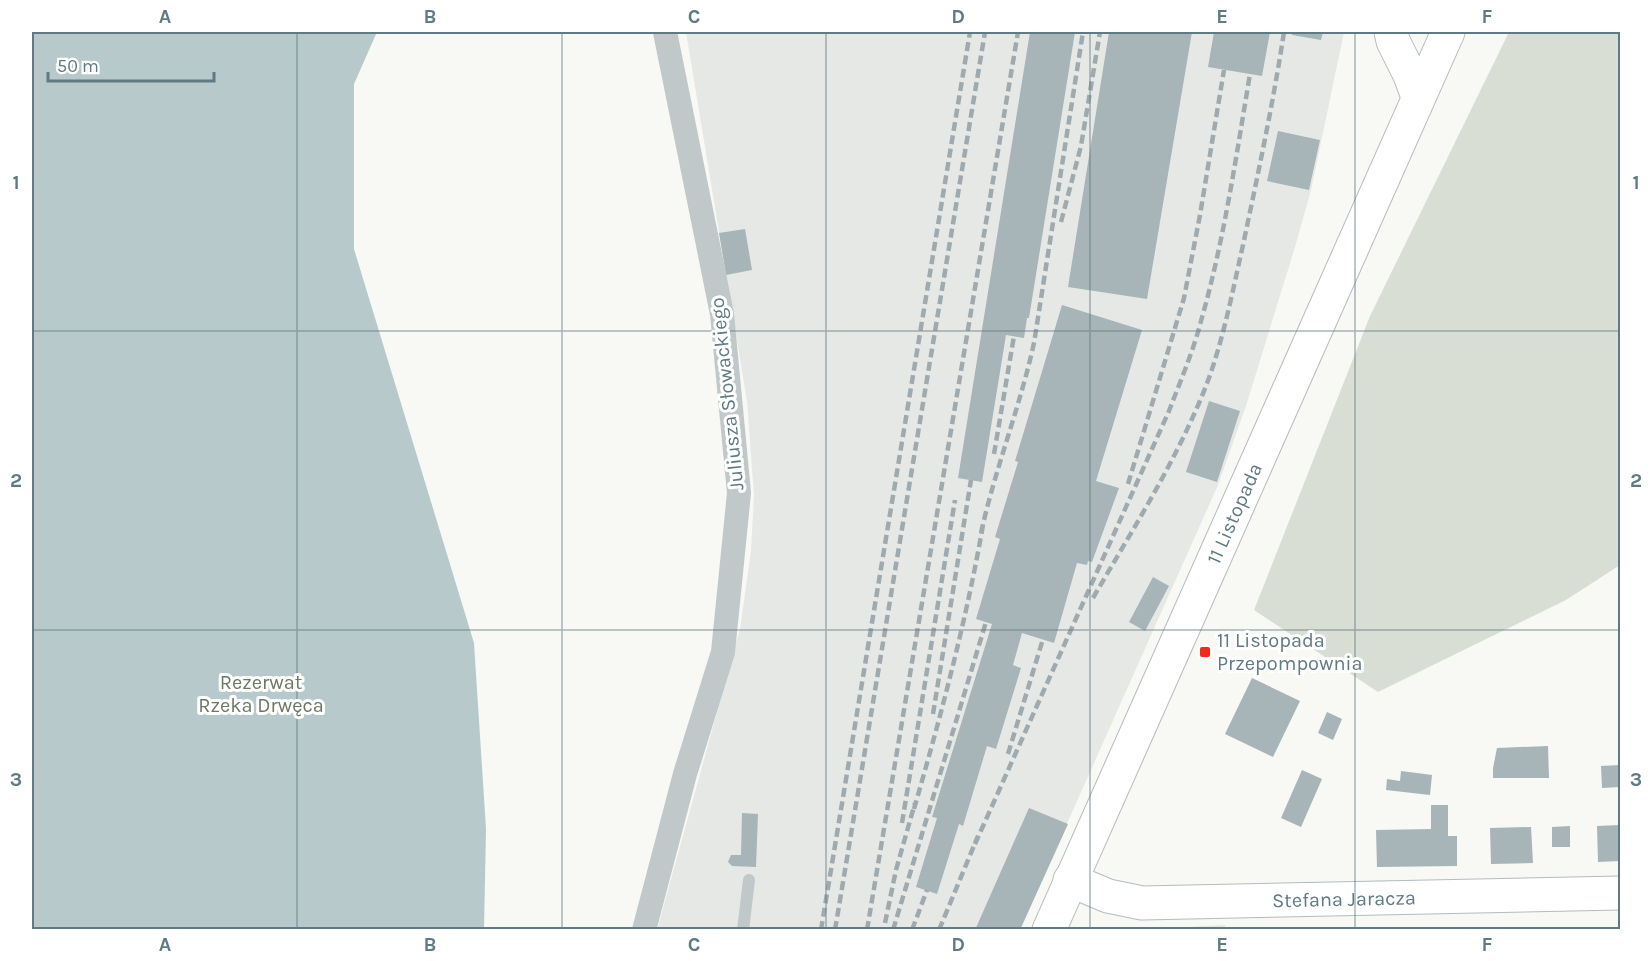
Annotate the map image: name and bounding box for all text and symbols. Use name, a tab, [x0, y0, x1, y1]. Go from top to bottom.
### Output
text: A	[159, 5, 172, 28]
text: B	[424, 5, 436, 28]
text: C	[688, 5, 700, 28]
text: D	[951, 5, 965, 28]
text: E	[1216, 5, 1228, 28]
text: F	[1482, 5, 1493, 28]
scale bar	[48, 45, 214, 83]
text: 50 m	[57, 55, 99, 77]
text: 1	[12, 171, 20, 194]
text: 1	[1632, 171, 1640, 194]
street label: Juliusza Słowackiego	[705, 296, 749, 492]
street label: 11 Listopada	[1202, 459, 1267, 567]
text: 2	[10, 469, 22, 492]
text: 2	[1630, 469, 1642, 492]
place label: 11 Listopada Przepompownia	[1217, 629, 1363, 675]
marker: 11 Listopada Przepompownia	[1198, 645, 1212, 659]
park label: Rezerwat Rzeka Drwęca	[198, 671, 324, 717]
text: 3	[10, 768, 22, 791]
text: 3	[1630, 768, 1642, 791]
street label: Stefana Jaracza	[1272, 886, 1416, 912]
text: A	[159, 933, 172, 956]
text: B	[424, 933, 436, 956]
text: C	[688, 933, 700, 956]
text: D	[951, 933, 965, 956]
text: E	[1216, 933, 1228, 956]
text: F	[1482, 933, 1493, 956]

